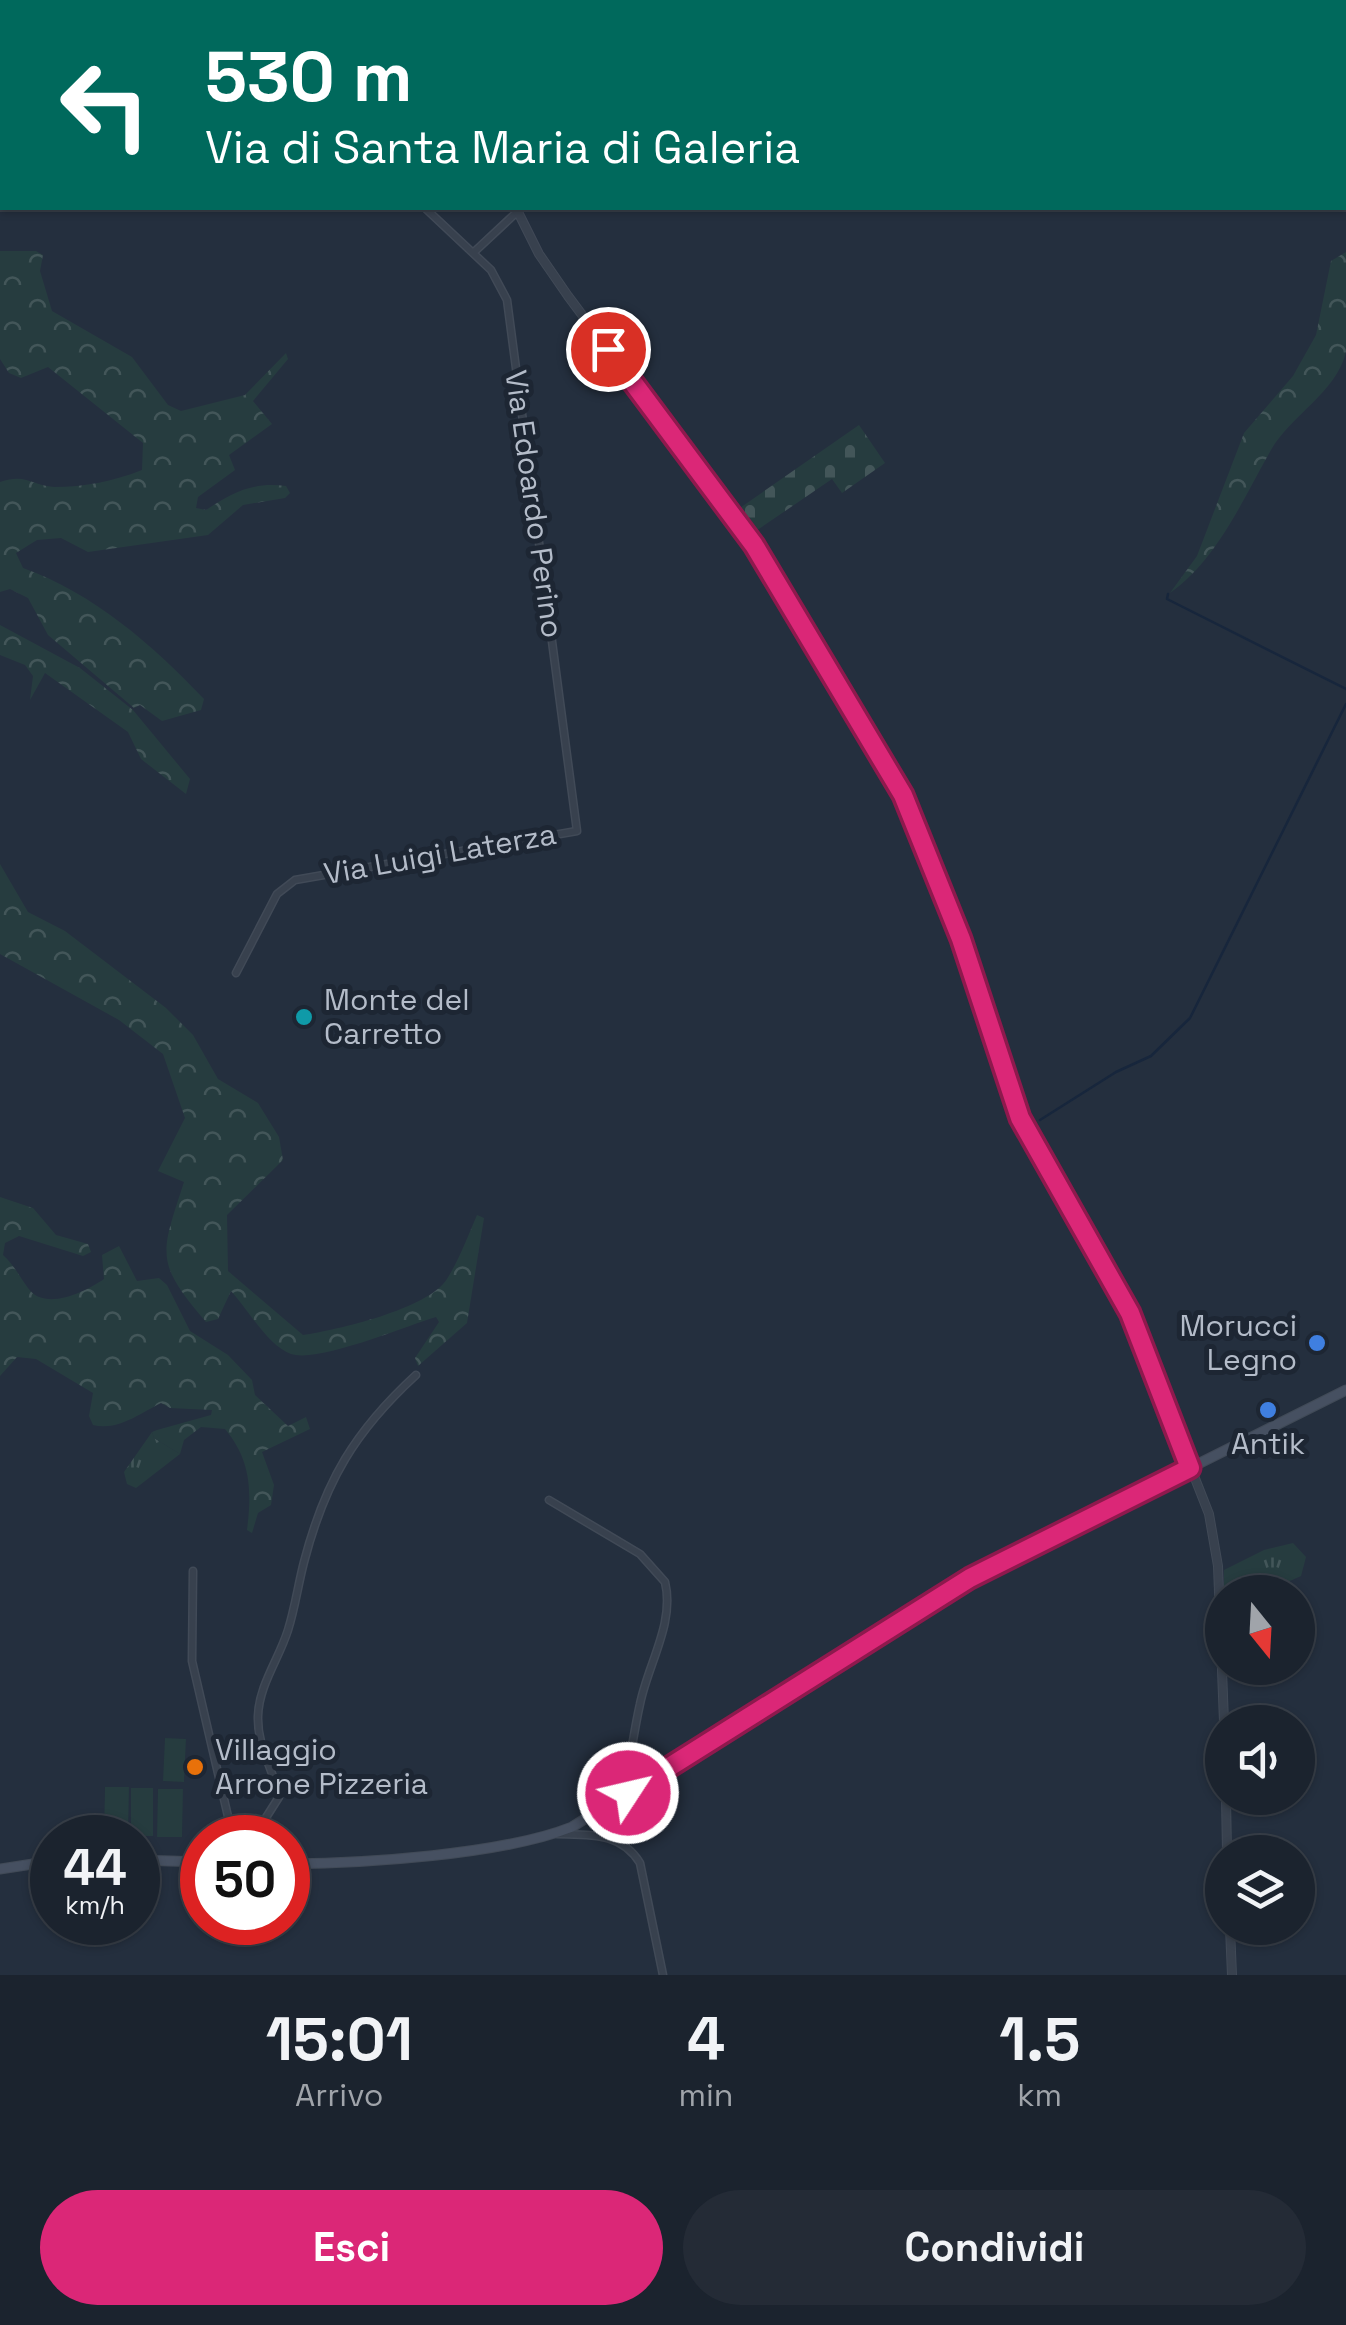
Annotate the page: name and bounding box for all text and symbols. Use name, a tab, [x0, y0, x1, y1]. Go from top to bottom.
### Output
text: 530 m	[205, 32, 412, 121]
icon: left	[40, 40, 170, 170]
text: Via di Santa Maria di Galeria	[205, 119, 800, 176]
pin	[566, 307, 651, 392]
icon: arrive	[581, 322, 636, 377]
street label: Via Edoardo Perino	[496, 367, 573, 640]
street label: Via Luigi Laterza	[321, 814, 559, 893]
place label: Monte del Carretto	[324, 980, 470, 1053]
marker: Monte del Carretto	[293, 1006, 315, 1028]
place label: Morucci Legno	[1180, 1306, 1297, 1379]
marker: Morucci Legno	[1306, 1332, 1328, 1354]
marker: Antik	[1257, 1399, 1279, 1421]
place label: Antik	[1231, 1424, 1305, 1463]
north arrow	[1205, 1575, 1315, 1685]
map controls	[1205, 1575, 1315, 1945]
button: sound	[1205, 1705, 1315, 1815]
place label: Villaggio Arrone Pizzeria	[215, 1730, 428, 1803]
position arrow	[576, 1741, 680, 1845]
marker: Villaggio Arrone Pizzeria	[184, 1756, 206, 1778]
speed limit sign: 50	[180, 1815, 310, 1945]
button: layers	[1205, 1835, 1315, 1945]
text: 44	[63, 1836, 127, 1900]
text: km/h	[65, 1889, 125, 1921]
text: 15:01	[266, 2001, 413, 2078]
text: 4	[687, 2001, 725, 2078]
text: 1.5	[999, 2001, 1080, 2078]
text: Arrivo	[295, 2075, 384, 2115]
text: min	[679, 2075, 733, 2115]
text: km	[1017, 2075, 1062, 2115]
button: Esci	[40, 2190, 663, 2305]
button: Condividi	[683, 2190, 1306, 2305]

